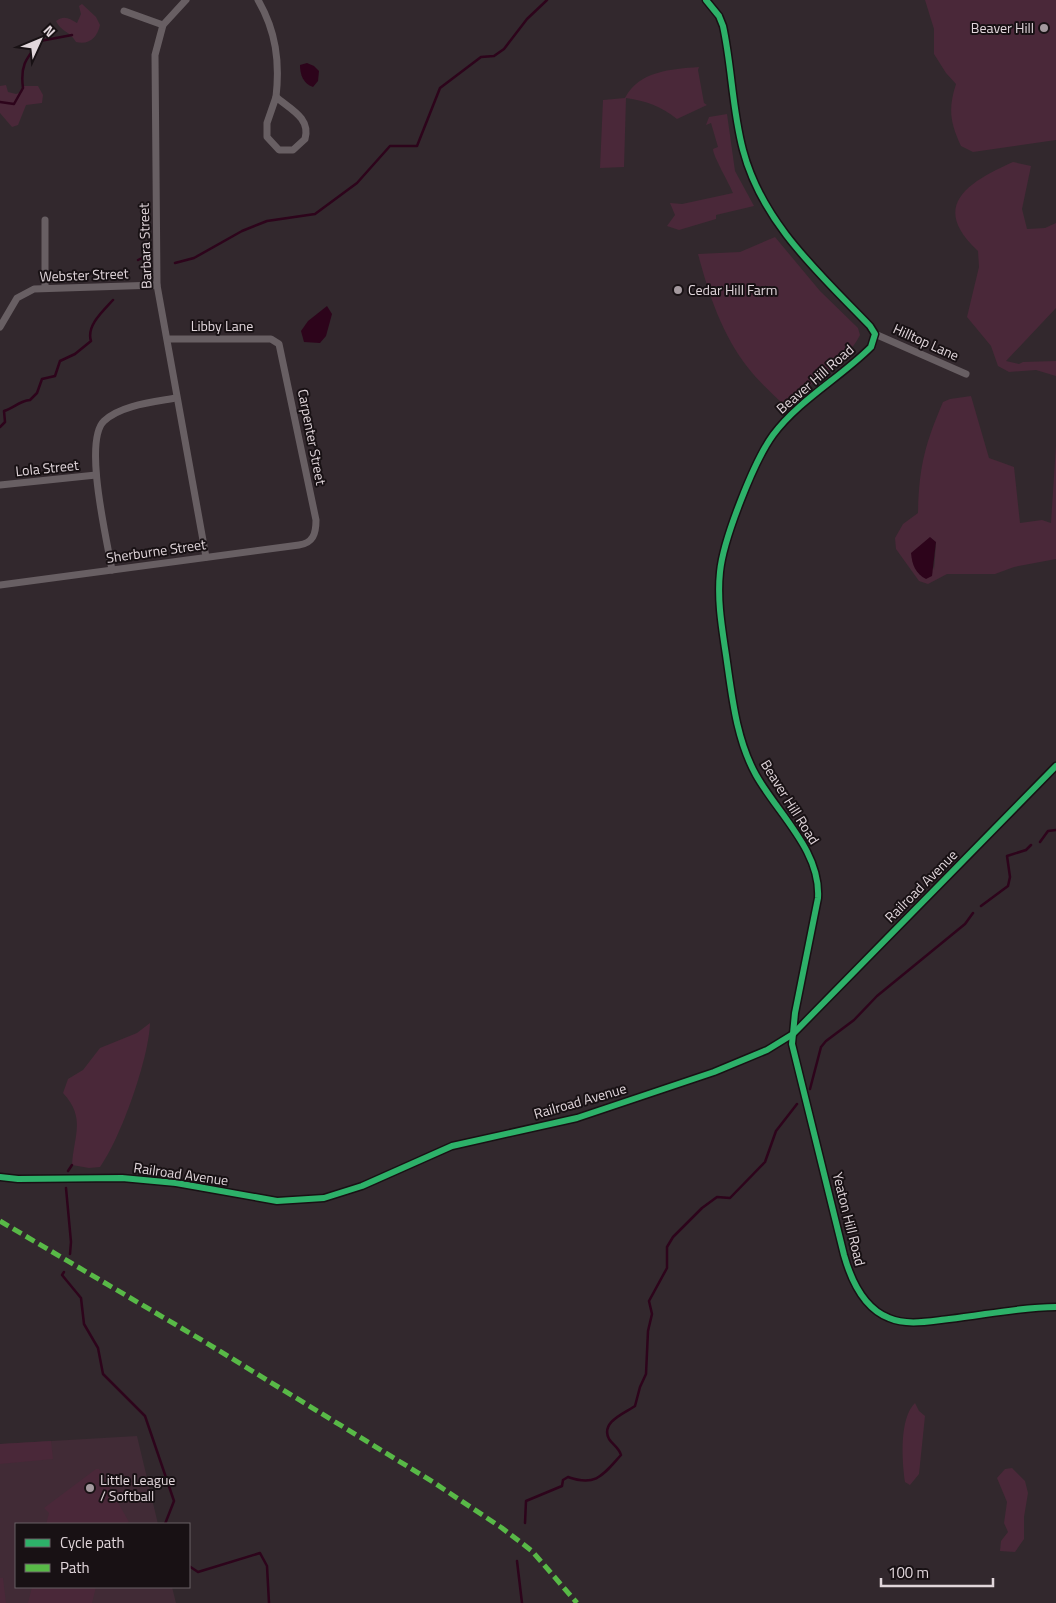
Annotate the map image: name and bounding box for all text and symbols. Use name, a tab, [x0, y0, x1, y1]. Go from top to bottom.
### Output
north arrow	[15, 15, 65, 65]
place label: Beaver Hill	[971, 17, 1034, 38]
text: N	[39, 20, 61, 41]
marker: Beaver Hill	[1038, 22, 1050, 34]
street label: Barbara Street	[133, 203, 156, 289]
street label: Webster Street	[39, 262, 129, 287]
place label: Cedar Hill Farm	[688, 279, 777, 300]
marker: Cedar Hill Farm	[672, 284, 684, 296]
street label: Libby Lane	[191, 315, 253, 336]
street label: Hilltop Lane	[890, 318, 962, 365]
street label: Beaver Hill Road	[771, 339, 858, 418]
street label: Carpenter Street	[293, 387, 332, 487]
street label: Lola Street	[14, 454, 80, 481]
street label: Sherburne Street	[105, 533, 207, 568]
street label: Beaver Hill Road	[756, 755, 825, 848]
street label: Railroad Avenue	[880, 845, 962, 927]
street label: Railroad Avenue	[531, 1077, 629, 1124]
street label: Railroad Avenue	[132, 1156, 230, 1191]
street label: Yeaton Hill Road	[828, 1170, 871, 1268]
place label: Little League / Softball	[100, 1469, 175, 1506]
marker: Little League / Softball	[84, 1482, 96, 1494]
legend	[15, 1523, 190, 1588]
text: Cycle path	[60, 1531, 125, 1554]
text: Path	[60, 1556, 90, 1579]
scale bar	[881, 1556, 994, 1588]
text: 100 m	[888, 1561, 929, 1584]

